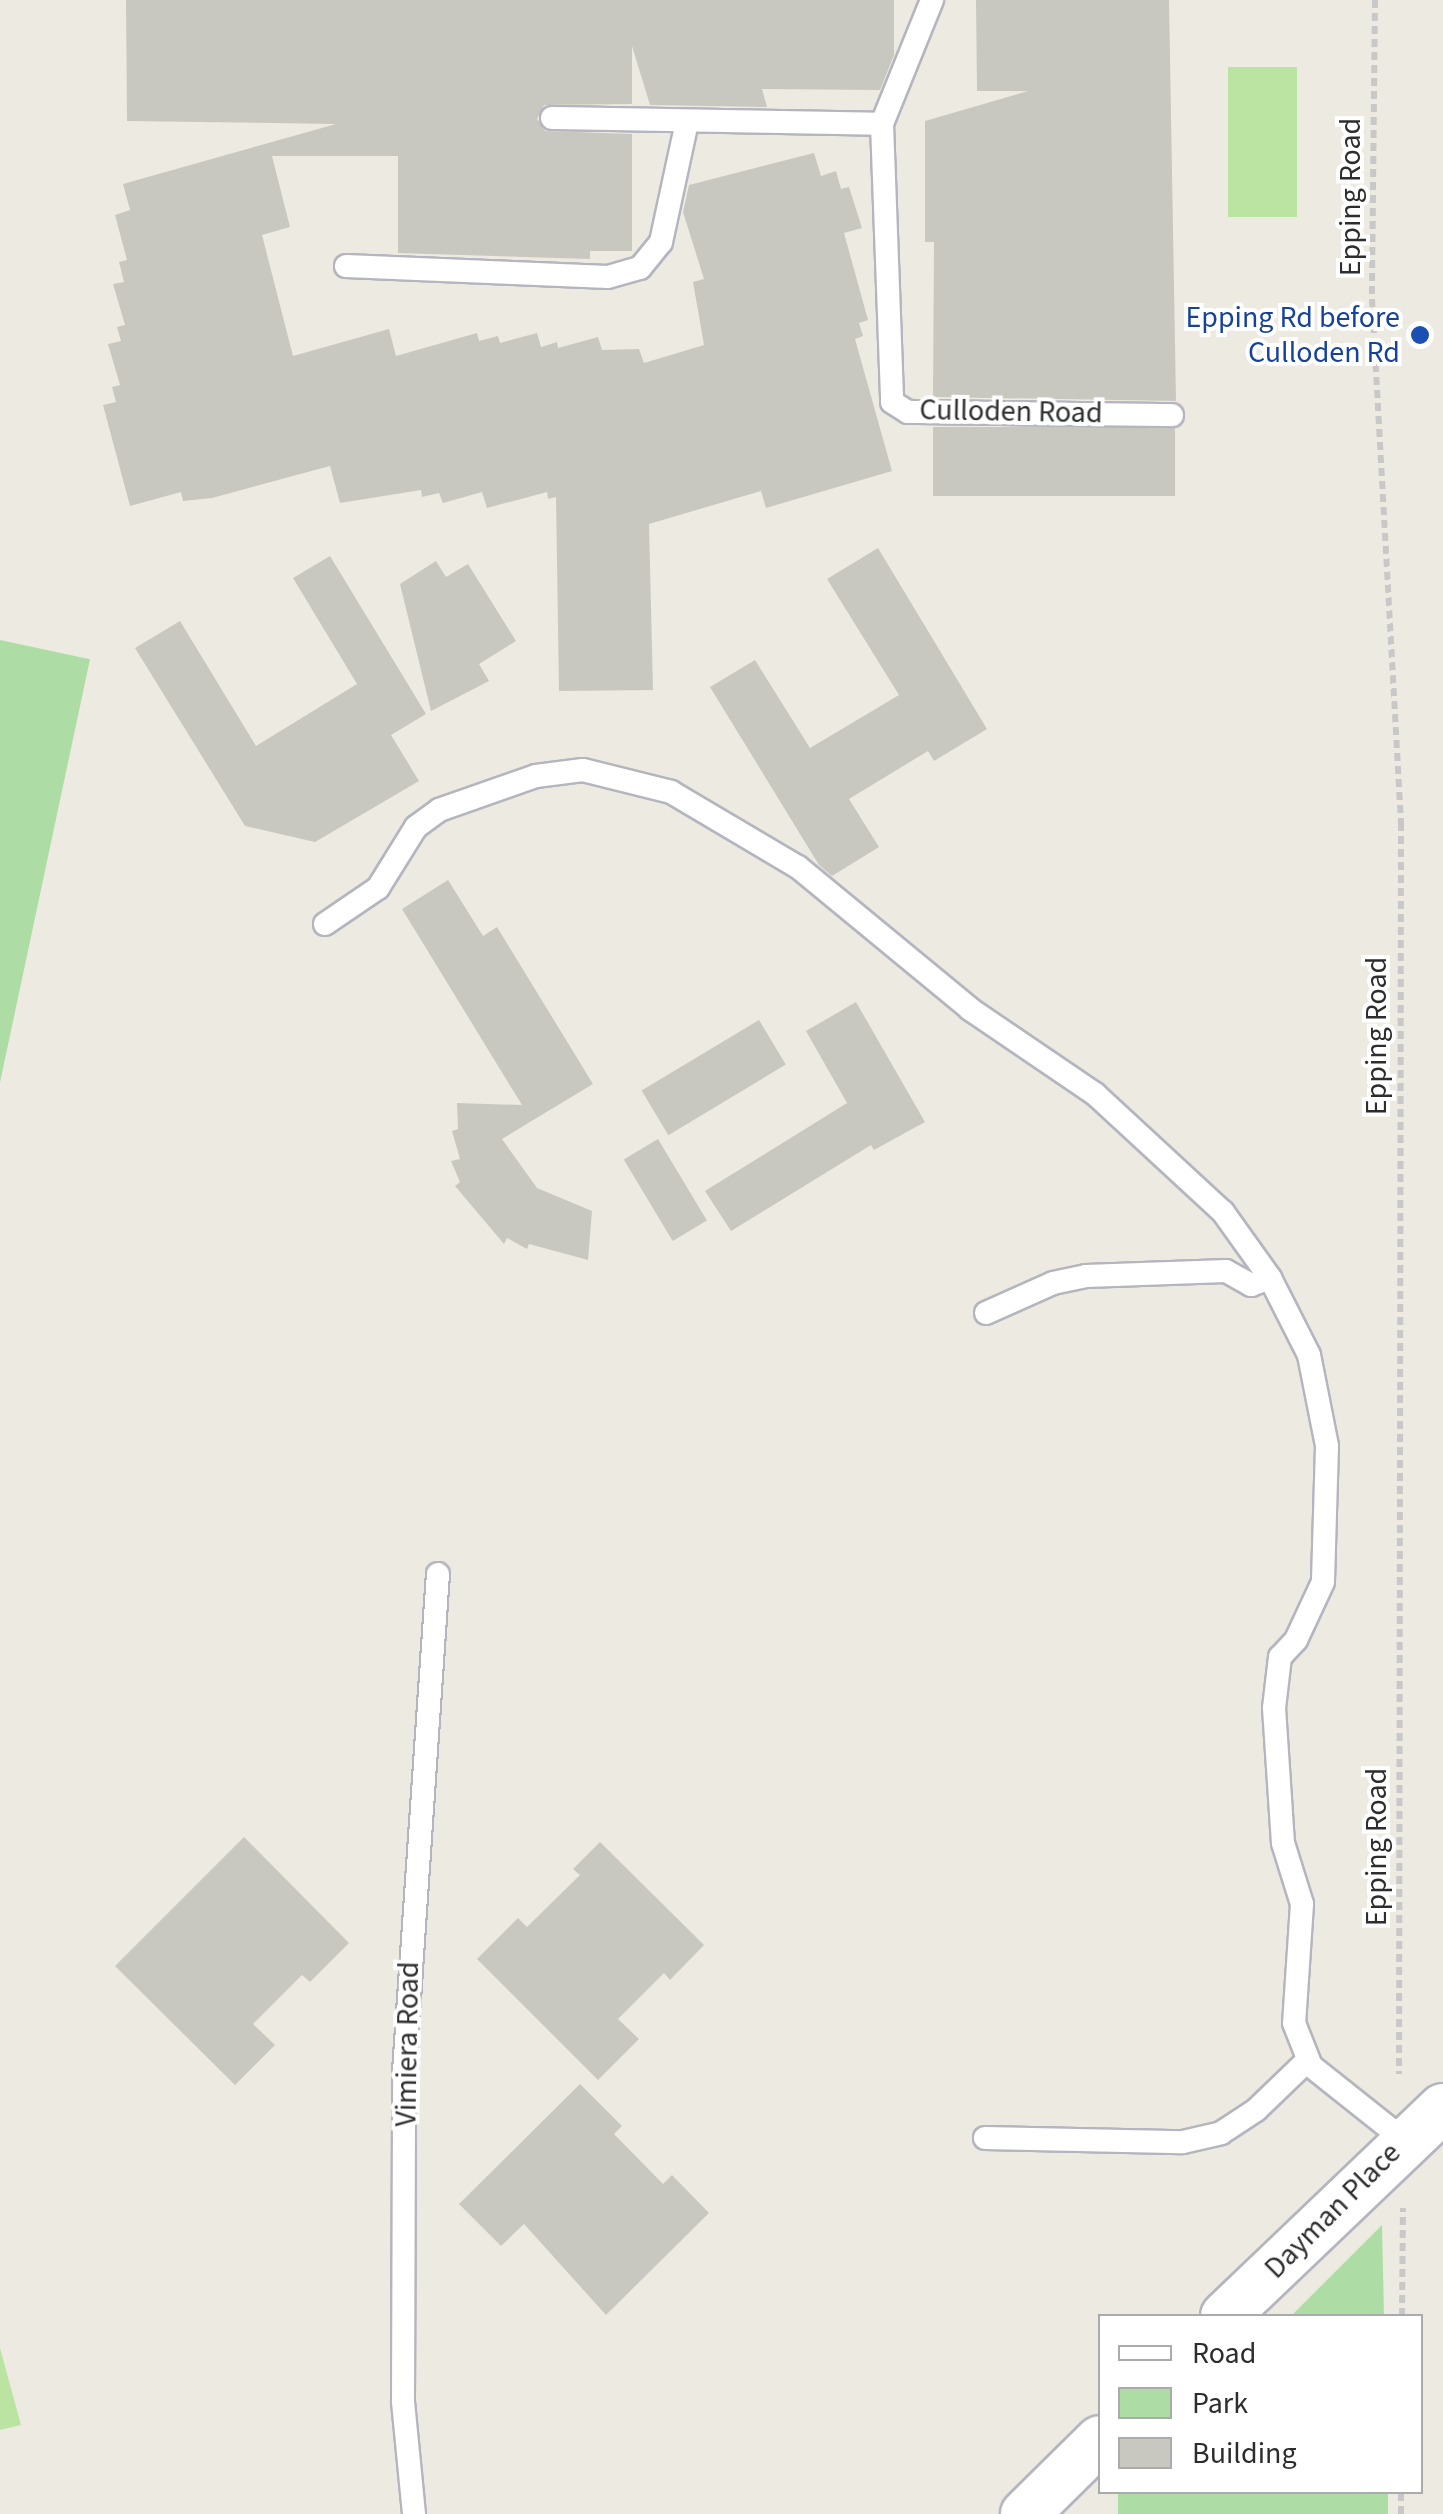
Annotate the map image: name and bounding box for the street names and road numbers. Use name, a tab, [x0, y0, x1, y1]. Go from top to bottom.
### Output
street label: Epping Road	[1333, 118, 1369, 276]
street label: Culloden Road	[919, 392, 1103, 432]
street label: Epping Road	[1359, 957, 1395, 1115]
street label: Epping Road	[1359, 1768, 1395, 1926]
street label: Vimiera Road	[389, 1961, 427, 2127]
street label: Dayman Place	[1257, 2135, 1409, 2287]

